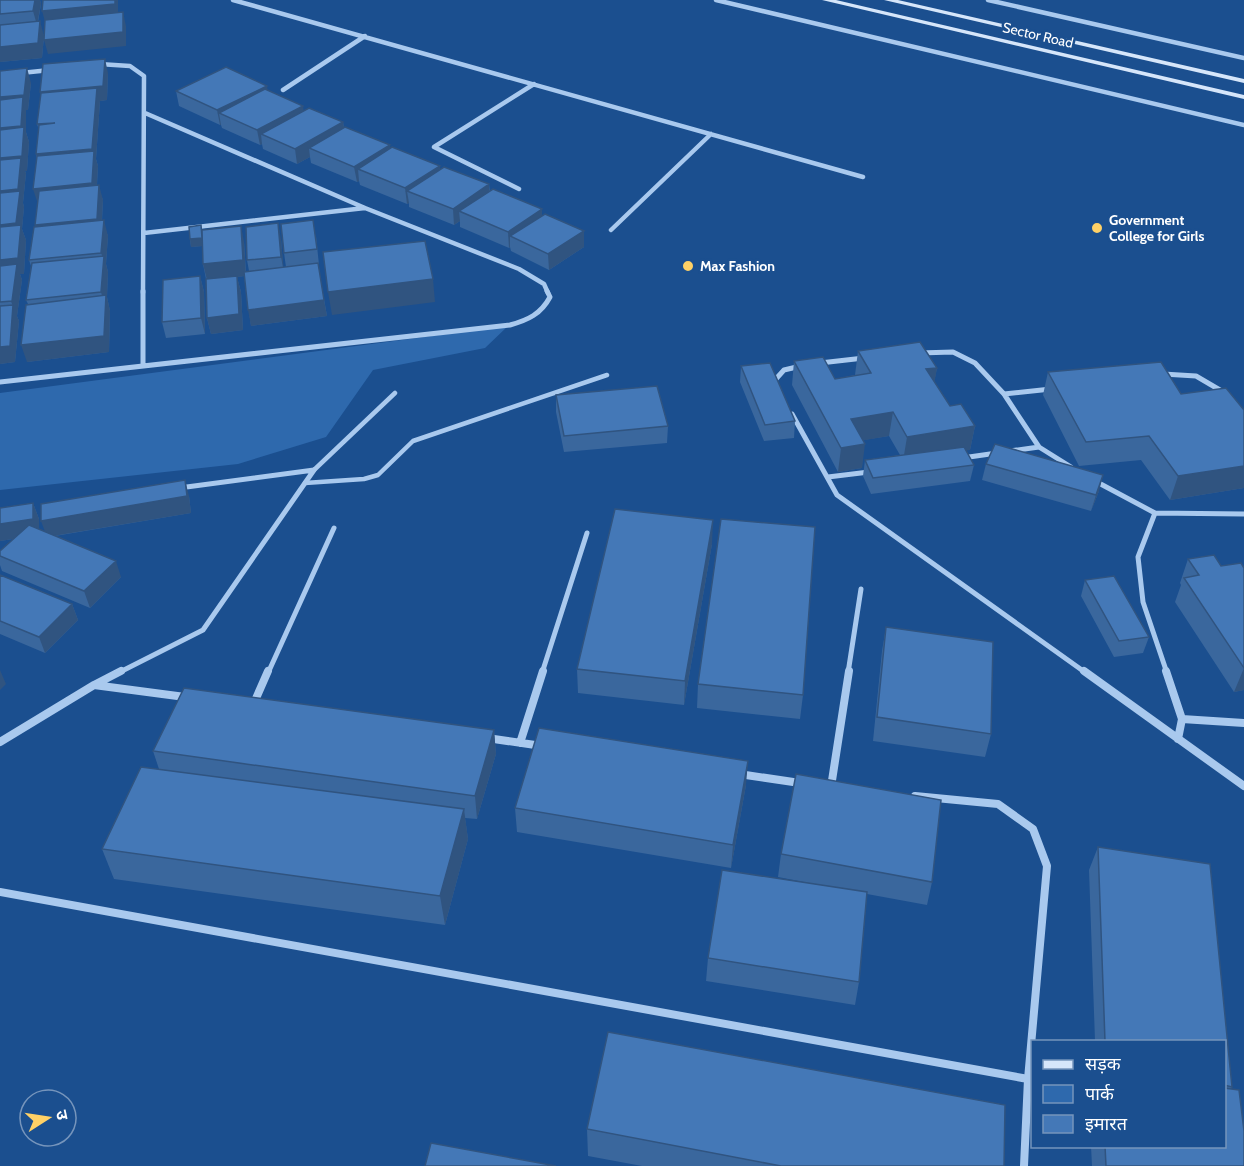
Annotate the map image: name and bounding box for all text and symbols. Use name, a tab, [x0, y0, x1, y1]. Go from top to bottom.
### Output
street label: Sector Road	[1001, 18, 1075, 52]
place label: Government College for Girls	[1109, 211, 1204, 245]
marker: Government College for Girls	[1090, 221, 1104, 235]
place label: Max Fashion	[700, 257, 775, 275]
marker: Max Fashion	[681, 259, 695, 273]
legend	[1031, 1040, 1226, 1148]
text: सड़क	[1085, 1053, 1122, 1075]
text: पार्क	[1085, 1083, 1115, 1105]
north arrow	[18, 1088, 78, 1148]
text: उ	[52, 1108, 73, 1122]
text: इमारत	[1085, 1113, 1128, 1135]

